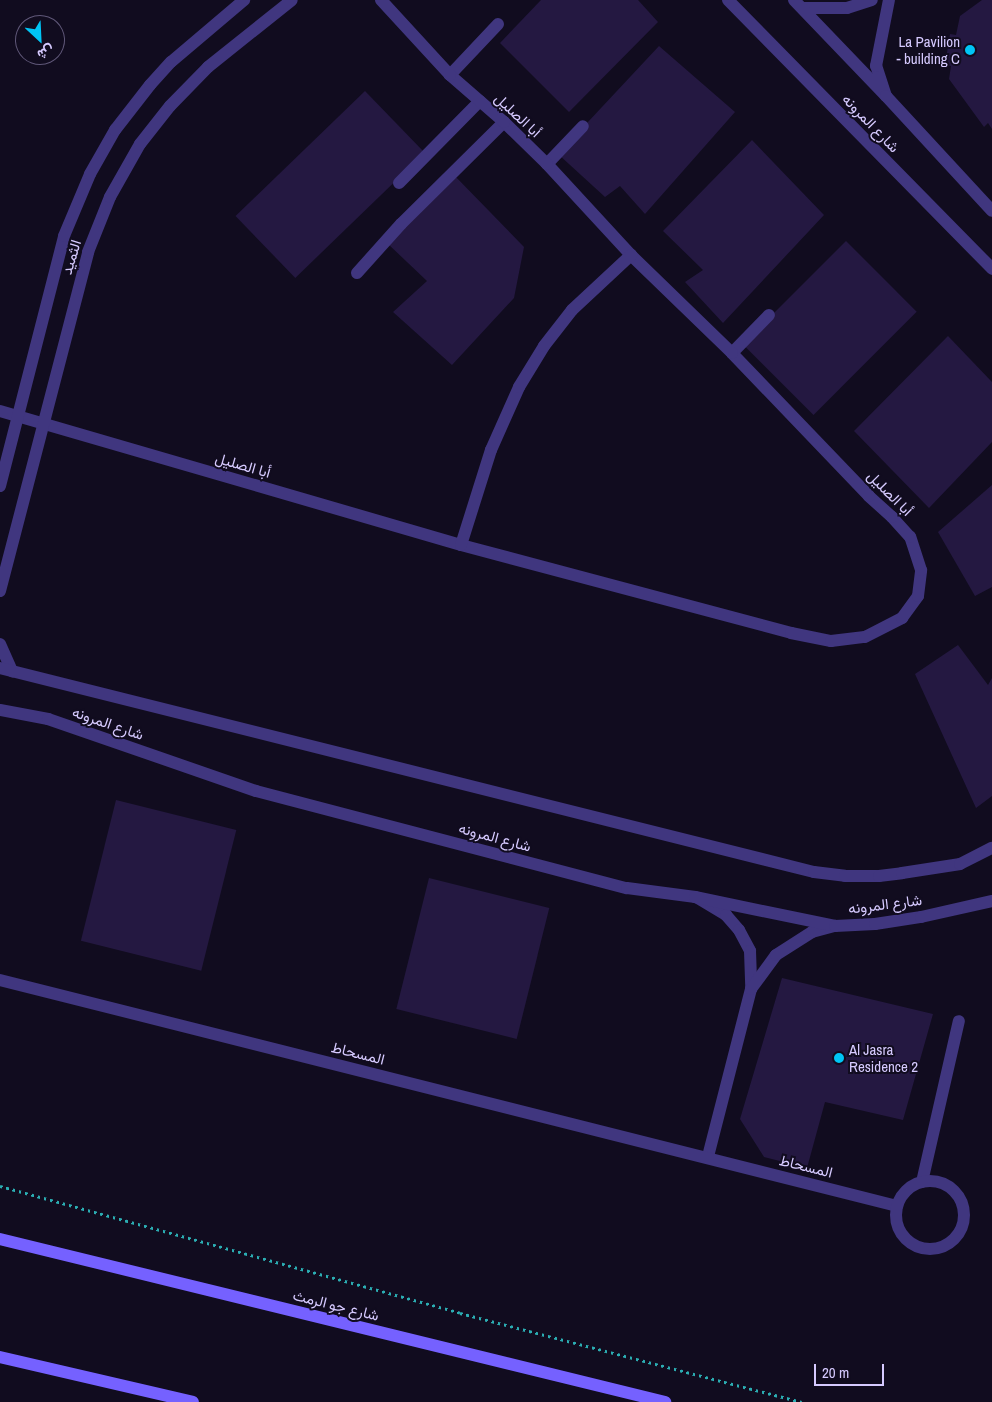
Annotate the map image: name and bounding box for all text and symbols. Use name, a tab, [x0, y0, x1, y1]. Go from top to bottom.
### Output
north arrow	[15, 15, 65, 65]
place label: La Pavilion - building C	[896, 32, 960, 67]
text: ش	[34, 41, 57, 64]
marker: La Pavilion - building C	[964, 44, 976, 56]
street label: أبا الصليل	[491, 89, 545, 141]
street label: شارع المرونه	[839, 90, 903, 156]
street label: الثميد	[57, 238, 85, 276]
street label: أبا الصليل	[213, 449, 273, 481]
street label: أبا الصليل	[864, 467, 916, 519]
street label: شارع المرونه	[70, 702, 146, 744]
street label: شارع المرونه	[457, 819, 533, 855]
street label: شارع المرونه	[847, 891, 923, 917]
street label: المسحاط	[329, 1038, 387, 1068]
place label: Al Jasra Residence 2	[849, 1040, 918, 1075]
marker: Al Jasra Residence 2	[833, 1052, 845, 1064]
street label: المسحاط	[777, 1151, 835, 1181]
street label: شارع جو الرمث	[291, 1286, 381, 1324]
scale bar	[817, 1354, 887, 1386]
text: 20 m	[822, 1362, 849, 1383]

